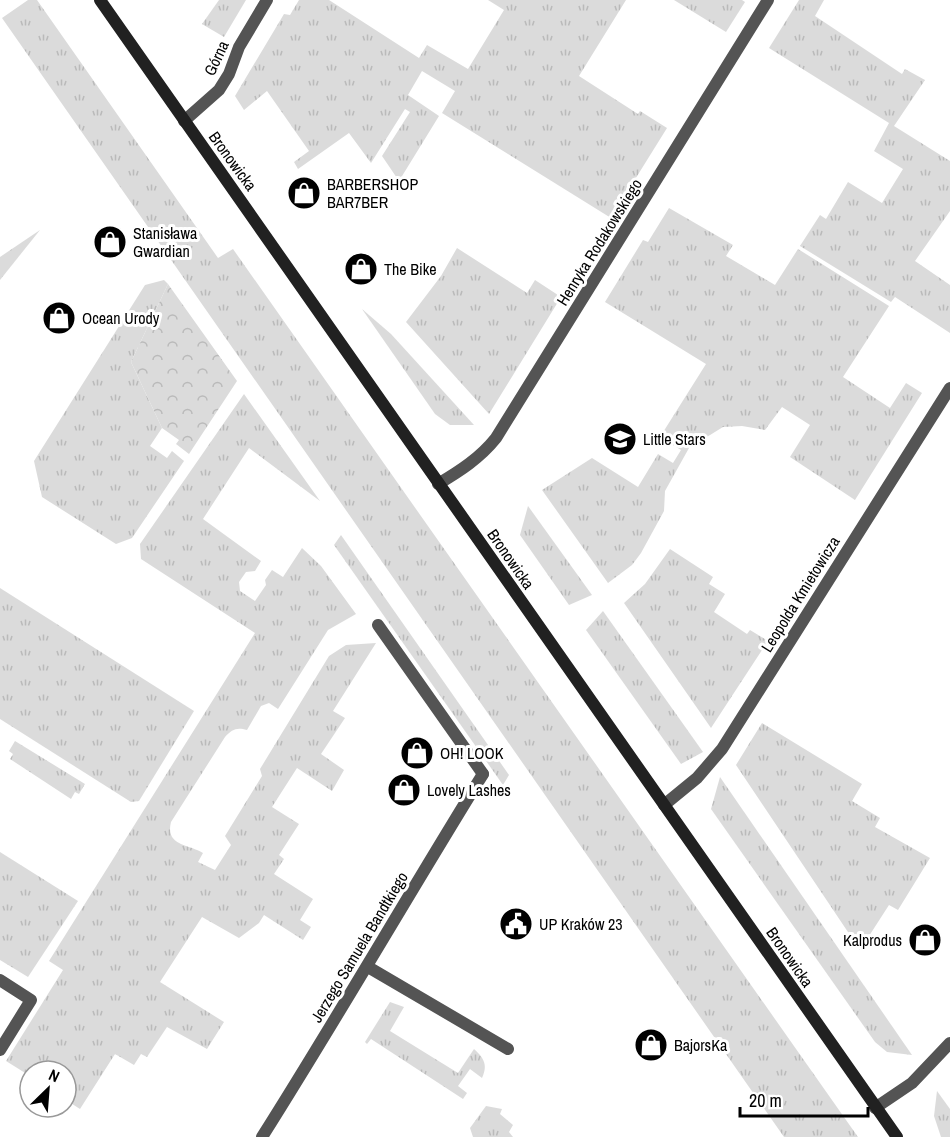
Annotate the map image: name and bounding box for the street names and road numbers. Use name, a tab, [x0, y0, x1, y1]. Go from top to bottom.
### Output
street label: Górna	[198, 36, 234, 79]
street label: Bronowicka	[204, 127, 262, 196]
street label: Henryka Rodakowskiego	[551, 174, 647, 310]
street label: Bronowicka	[482, 525, 540, 594]
street label: Leopolda Kmietowicza	[755, 531, 845, 656]
street label: Jerzego Samuela Bandtkiego	[305, 868, 413, 1026]
street label: Bronowicka	[761, 923, 819, 992]

